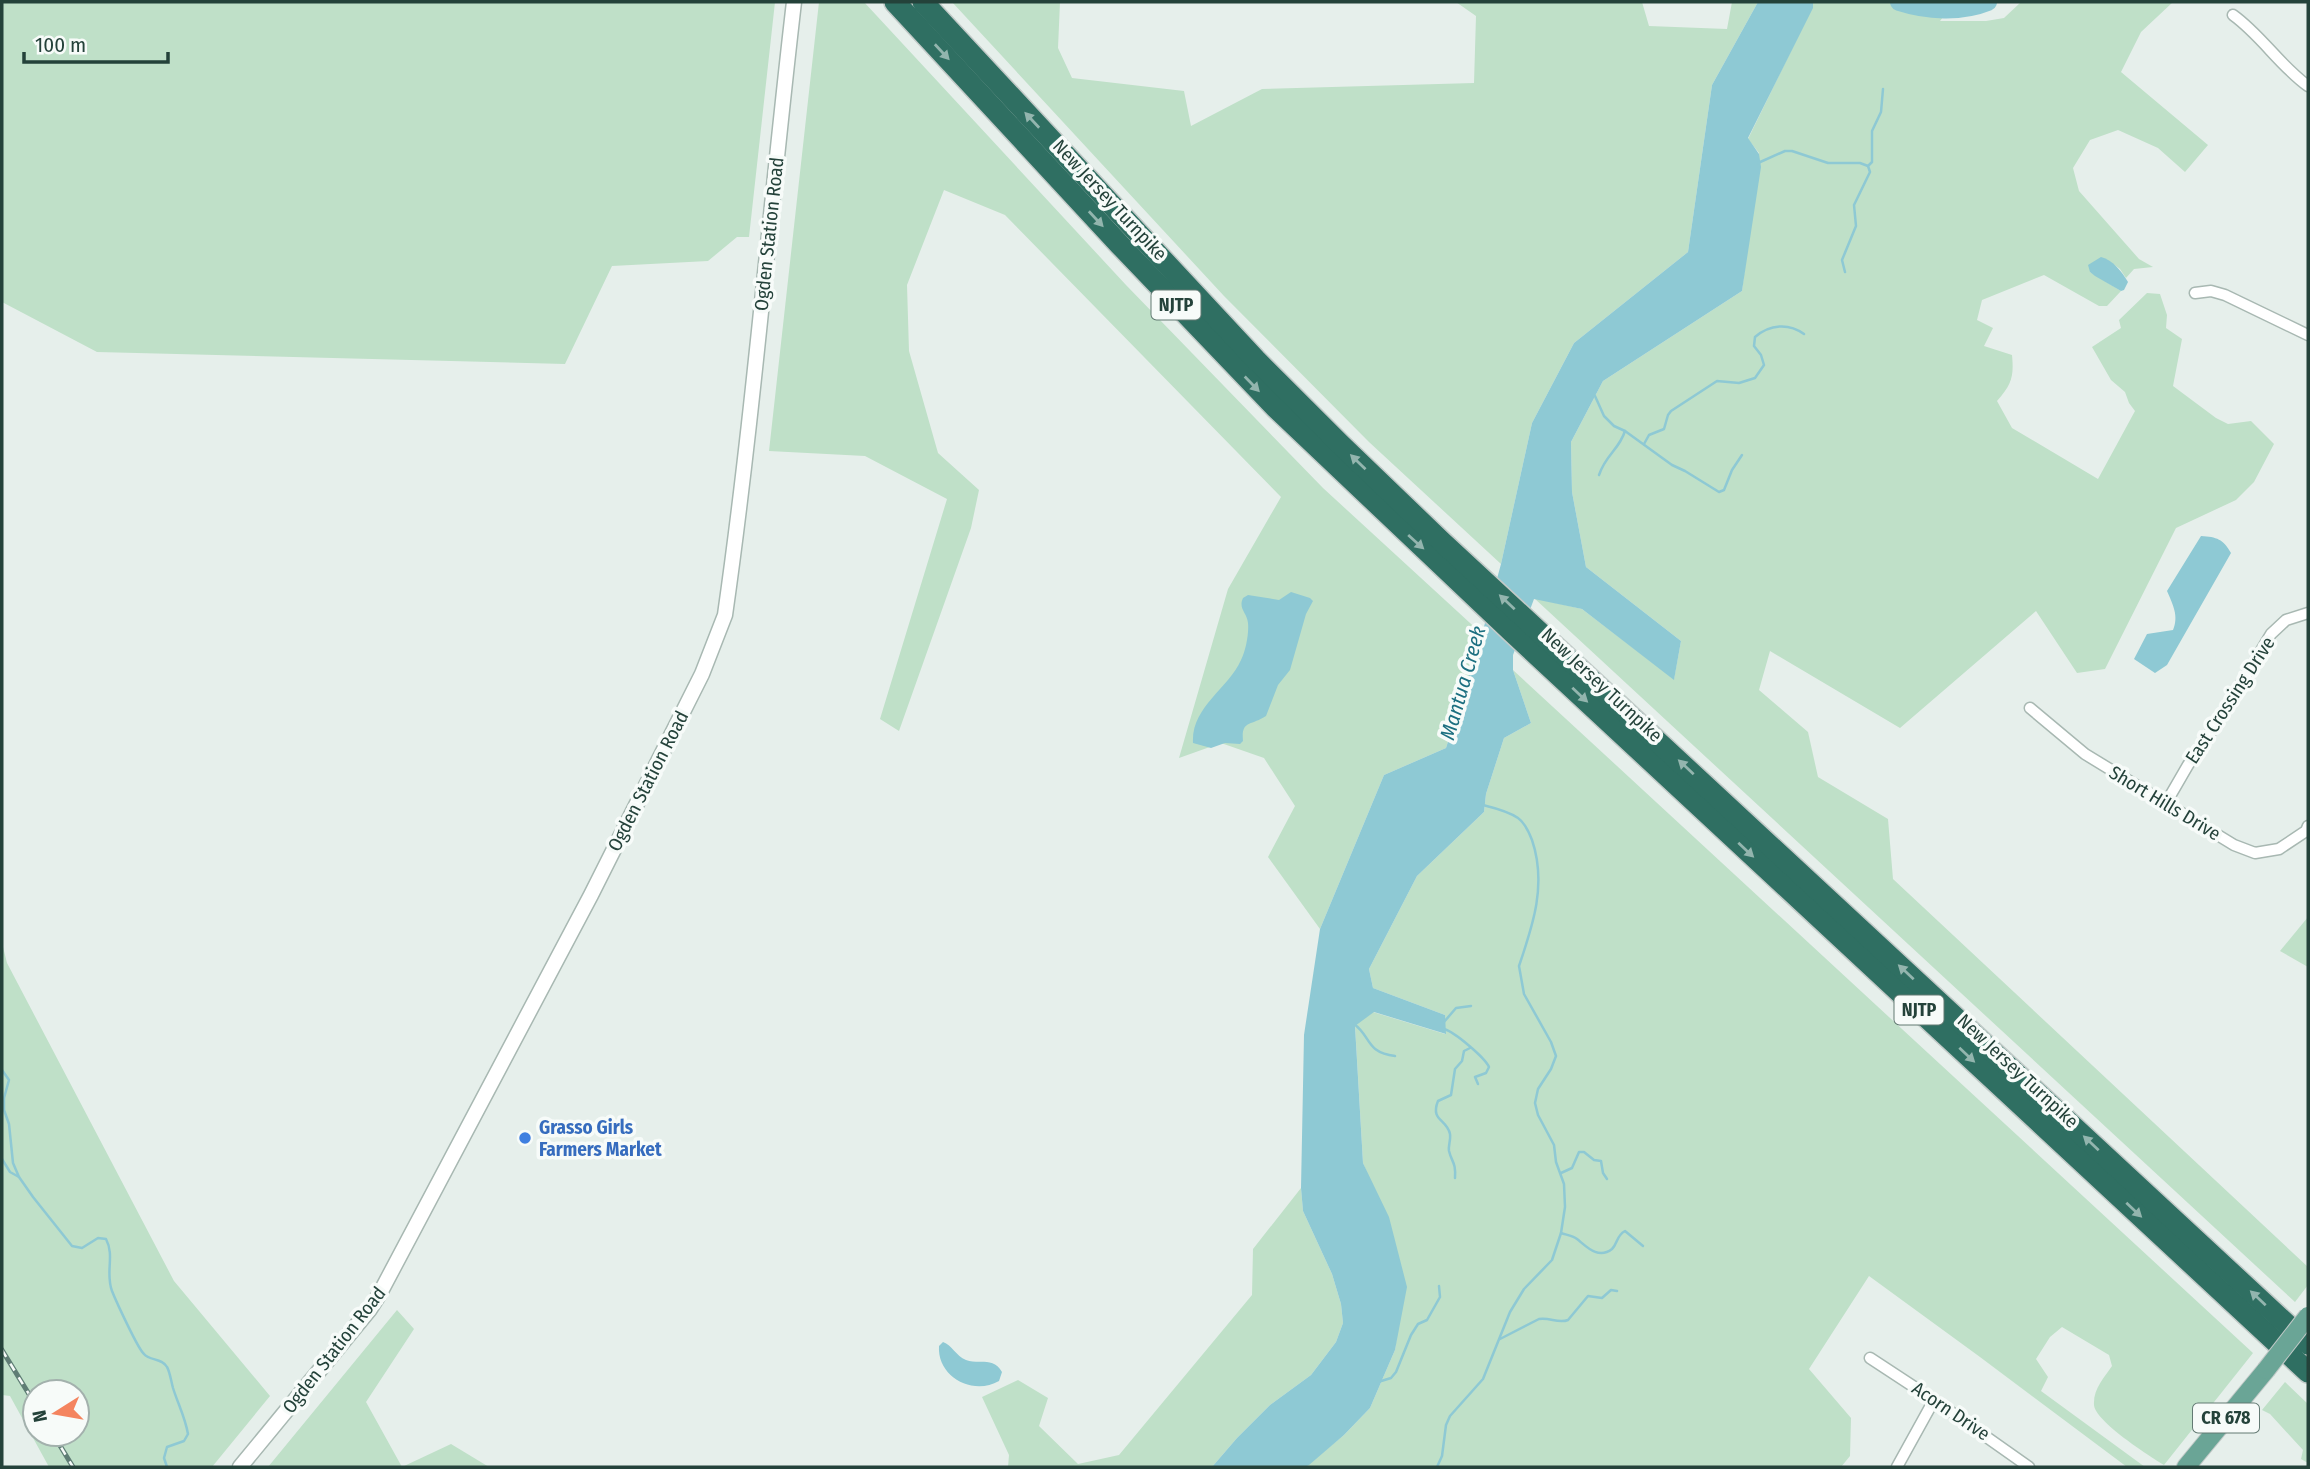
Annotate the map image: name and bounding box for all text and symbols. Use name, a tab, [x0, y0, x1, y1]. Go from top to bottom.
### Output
scale bar	[24, 21, 168, 65]
text: 100 m	[35, 32, 86, 58]
one-way arrow	[933, 43, 949, 60]
one-way arrow	[1024, 112, 1040, 129]
street label: New Jersey Turnpike	[1048, 135, 1172, 265]
street label: Ogden Station Road	[749, 156, 789, 312]
one-way arrow	[1088, 210, 1104, 228]
road number: NJTP	[1152, 290, 1200, 320]
one-way arrow	[1244, 375, 1260, 392]
one-way arrow	[1350, 454, 1367, 470]
one-way arrow	[1407, 534, 1424, 550]
one-way arrow	[1498, 594, 1516, 610]
water label: Mantua Creek	[1434, 623, 1492, 743]
street label: New Jersey Turnpike	[1537, 623, 1667, 747]
street label: East Crossing Drive	[2180, 632, 2280, 768]
one-way arrow	[1571, 687, 1588, 703]
street label: Ogden Station Road	[603, 707, 693, 855]
one-way arrow	[1677, 759, 1695, 775]
street label: Short Hills Drive	[2105, 761, 2225, 845]
one-way arrow	[1738, 842, 1755, 858]
one-way arrow	[1898, 964, 1915, 980]
road number: NJTP	[1895, 995, 1944, 1024]
street label: New Jersey Turnpike	[1953, 1009, 2083, 1133]
one-way arrow	[1958, 1047, 1976, 1063]
place label: Grasso Girls Farmers Market	[539, 1116, 662, 1161]
marker: Grasso Girls Farmers Market	[517, 1130, 533, 1146]
one-way arrow	[2082, 1135, 2100, 1151]
one-way arrow	[2125, 1201, 2142, 1217]
street label: Ogden Station Road	[277, 1282, 391, 1418]
one-way arrow	[2250, 1290, 2267, 1306]
street label: Acorn Drive	[1908, 1377, 1994, 1445]
north arrow	[21, 1378, 91, 1448]
road number: CR 678	[2193, 1404, 2259, 1433]
text: N	[27, 1408, 52, 1424]

